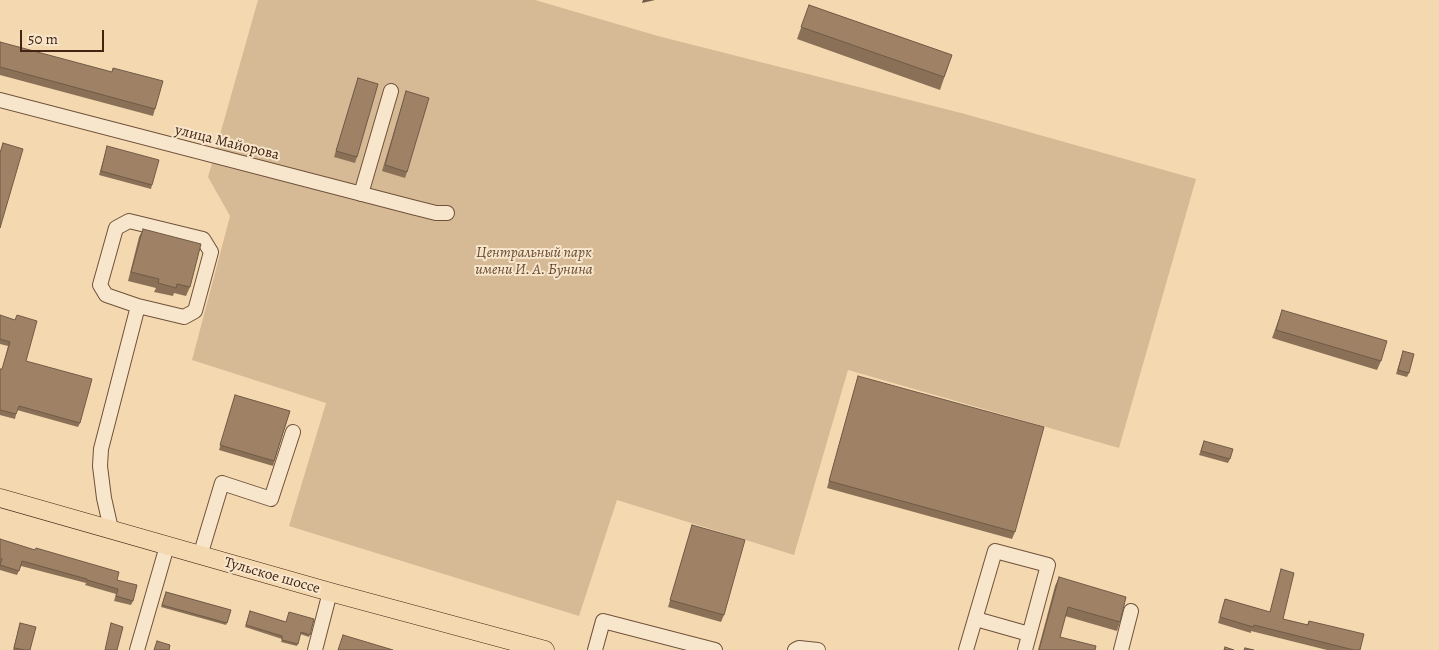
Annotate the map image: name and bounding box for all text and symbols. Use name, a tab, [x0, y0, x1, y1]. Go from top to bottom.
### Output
scale bar	[22, 20, 106, 52]
text: 50 m	[28, 29, 58, 49]
street label: улица Майорова	[173, 121, 281, 165]
park label: Центральный парк имени И. А. Бунина	[475, 244, 593, 279]
street label: Тульское шоссе	[222, 554, 322, 598]

